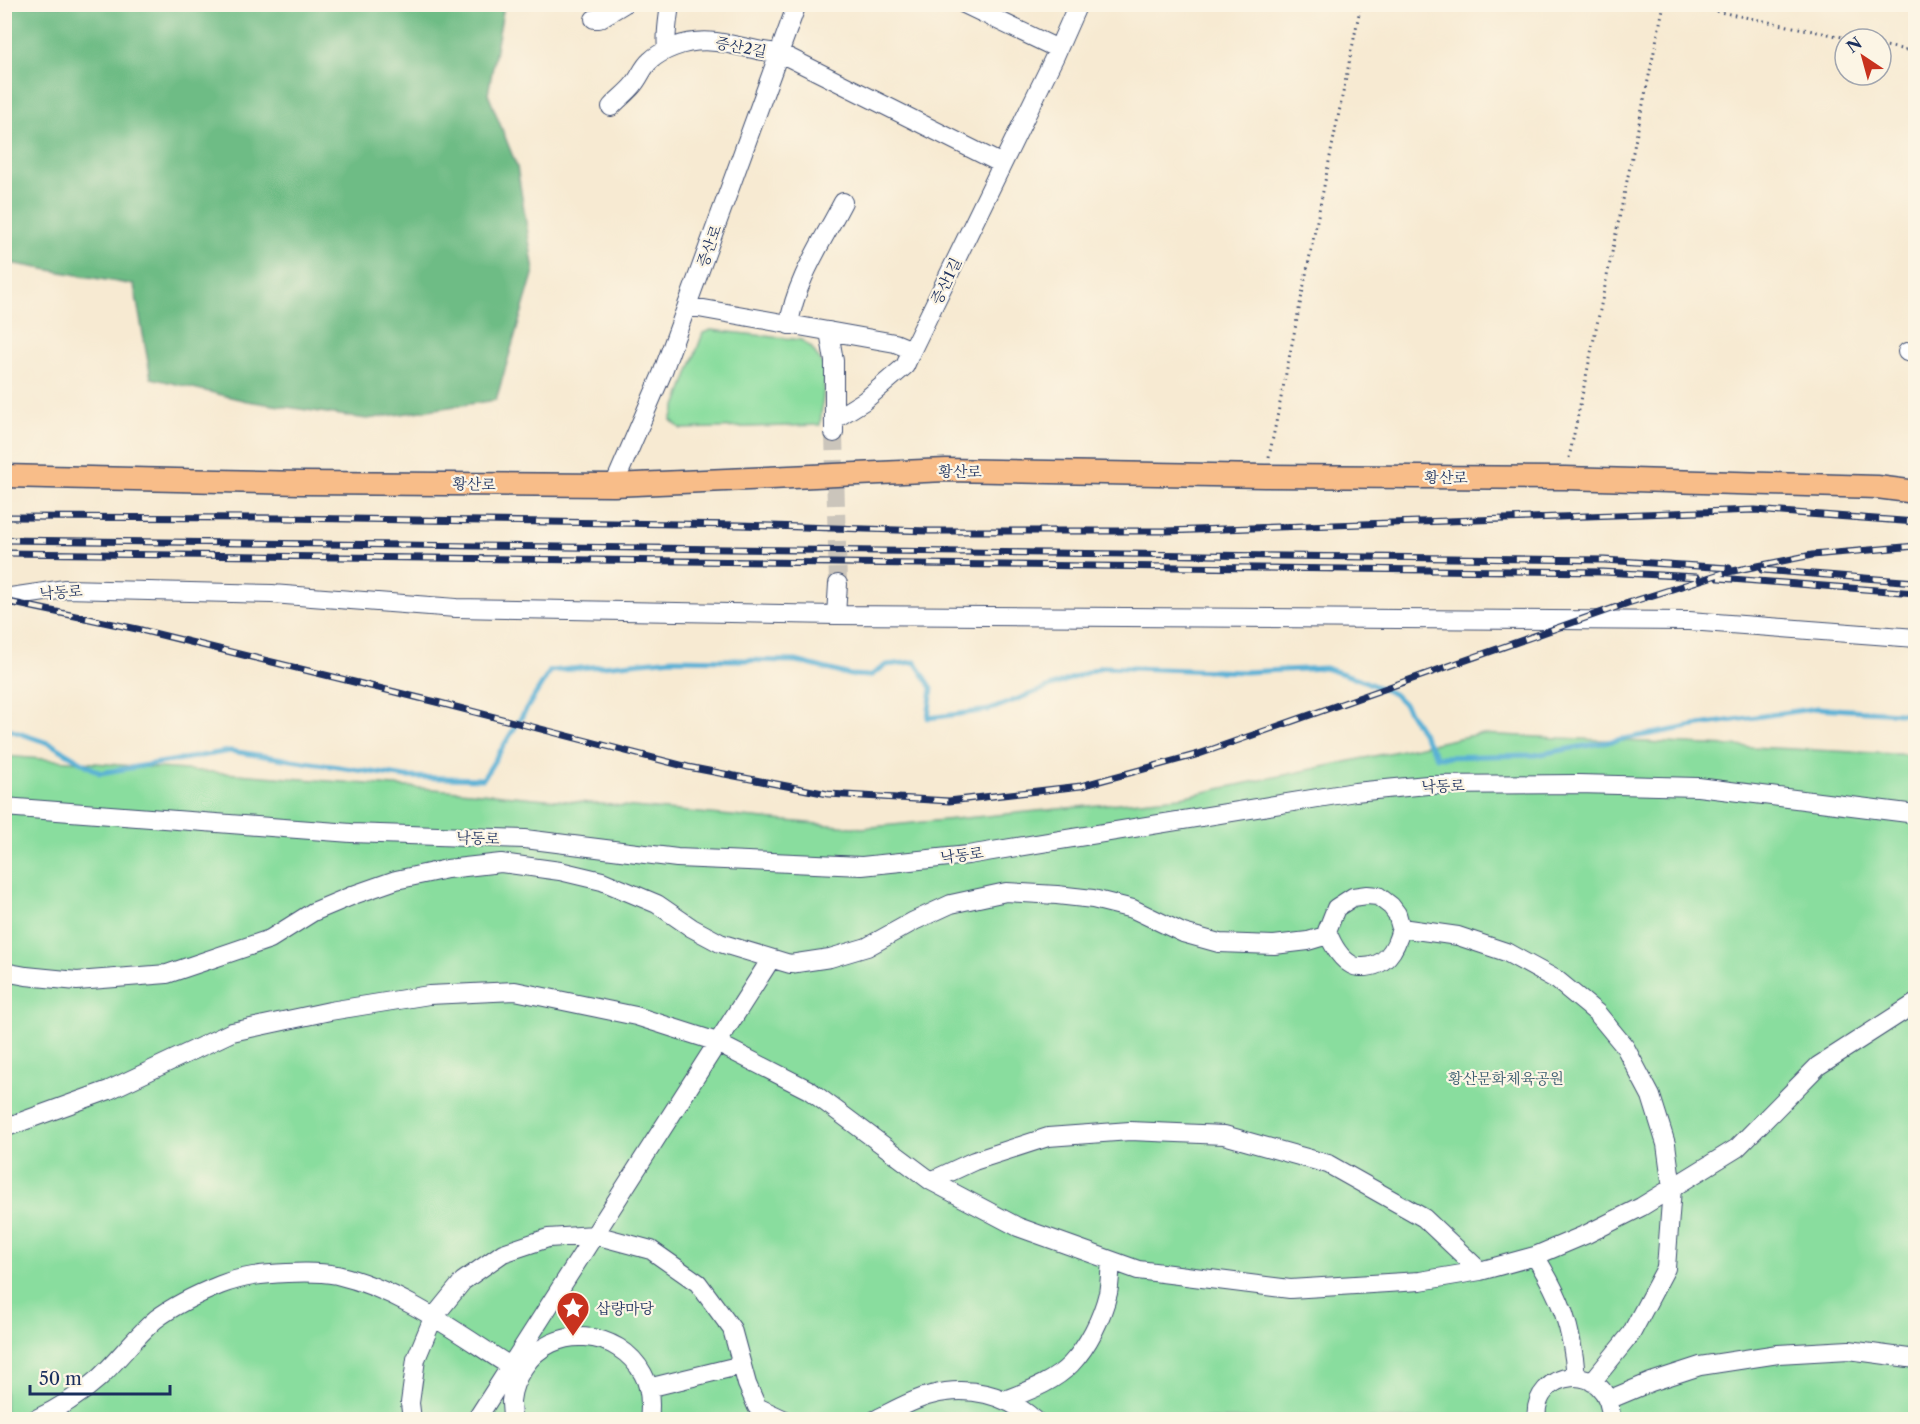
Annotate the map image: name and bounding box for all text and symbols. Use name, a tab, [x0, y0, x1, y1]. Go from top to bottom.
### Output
north arrow	[1833, 27, 1893, 87]
street label: 증산2길	[714, 33, 768, 61]
text: N	[1843, 33, 1866, 57]
street label: 증산로	[693, 222, 726, 270]
street label: 증산1길	[927, 254, 965, 308]
street label: 황산로	[938, 462, 982, 481]
street label: 황산로	[1424, 468, 1468, 487]
street label: 황산로	[452, 474, 496, 494]
street label: 낙동로	[39, 581, 84, 603]
street label: 낙동로	[1421, 776, 1466, 796]
street label: 낙동로	[456, 828, 501, 848]
street label: 낙동로	[939, 843, 985, 867]
park label: 황산문화체육공원	[1448, 1069, 1564, 1088]
place icon: 삽량마당	[555, 1290, 591, 1337]
place label: 삽량마당	[596, 1299, 654, 1318]
scale bar	[30, 1358, 170, 1396]
text: 50 m	[39, 1368, 82, 1390]

